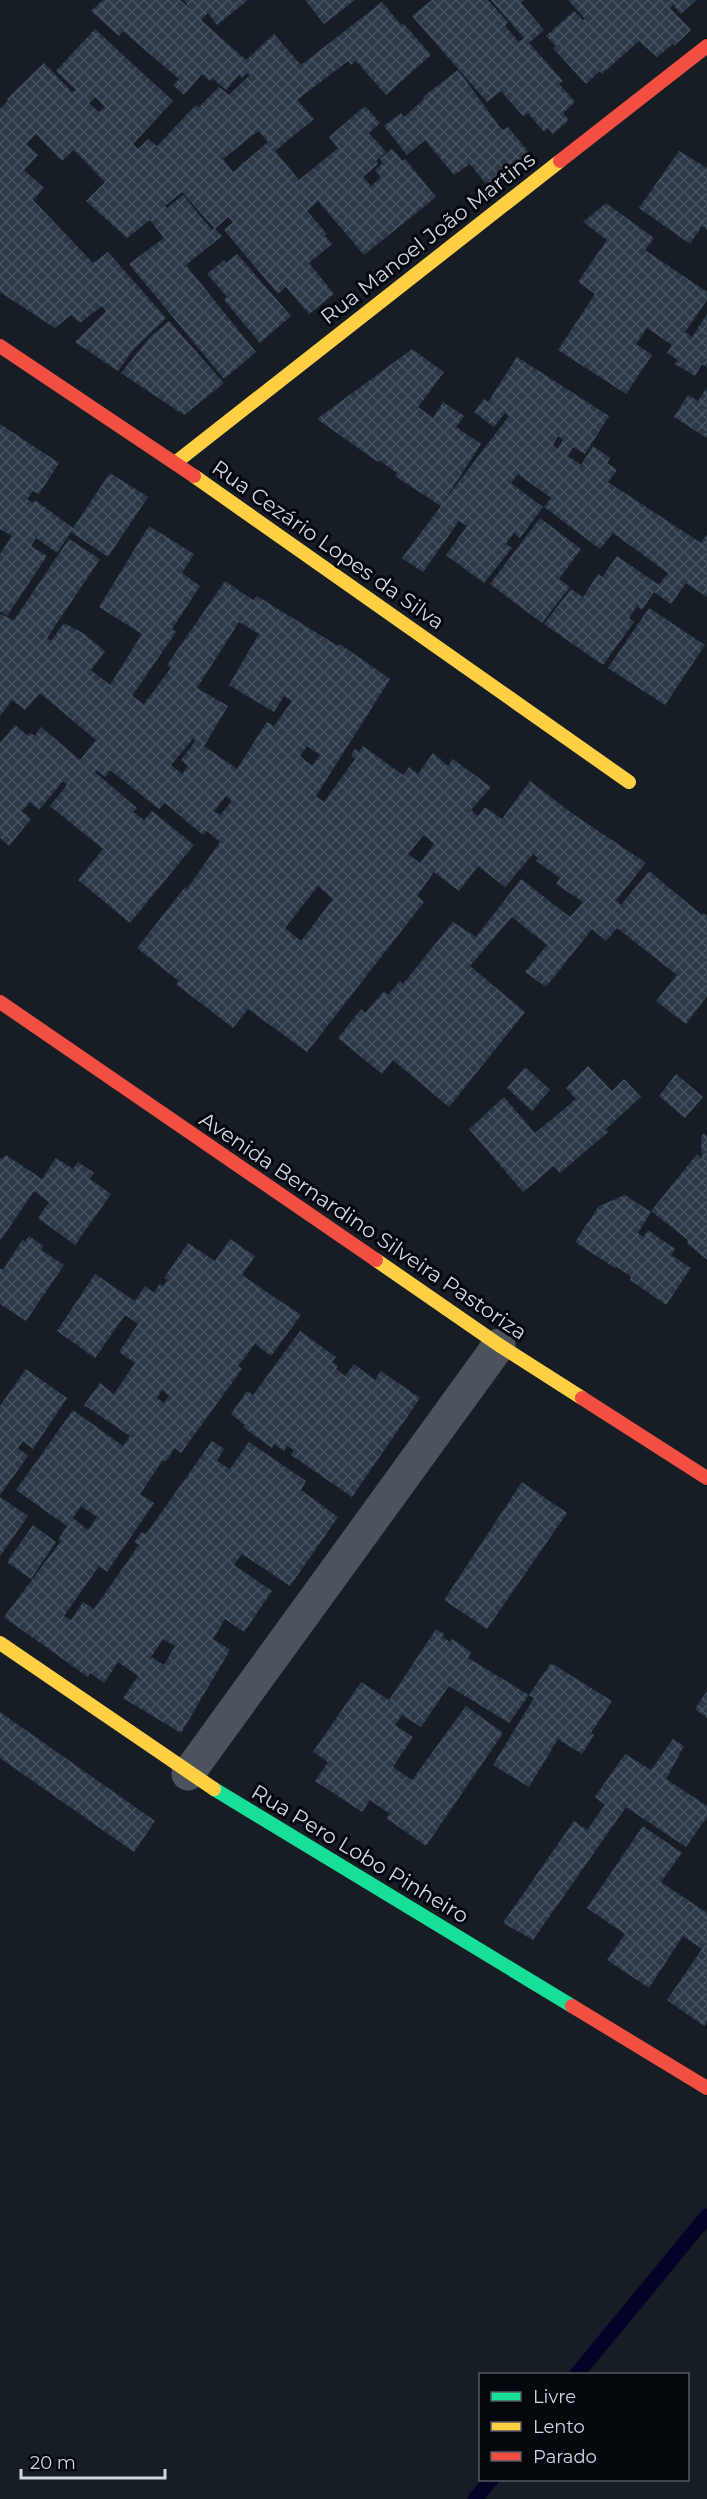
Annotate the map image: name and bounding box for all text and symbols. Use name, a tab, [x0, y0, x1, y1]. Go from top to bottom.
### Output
street label: Rua Manoel João Martins	[315, 146, 540, 329]
street label: Rua Cezário Lopes da Silva	[207, 455, 449, 634]
street label: Avenida Bernardino Silveira Pastoriza	[195, 1106, 532, 1345]
street label: Rua Pero Lobo Pinheiro	[247, 1779, 473, 1928]
legend	[479, 2373, 689, 2481]
text: Livre	[533, 2386, 576, 2408]
text: Lento	[533, 2416, 585, 2438]
scale bar	[21, 2442, 165, 2480]
text: Parado	[533, 2446, 597, 2468]
text: 20 m	[30, 2452, 76, 2474]

